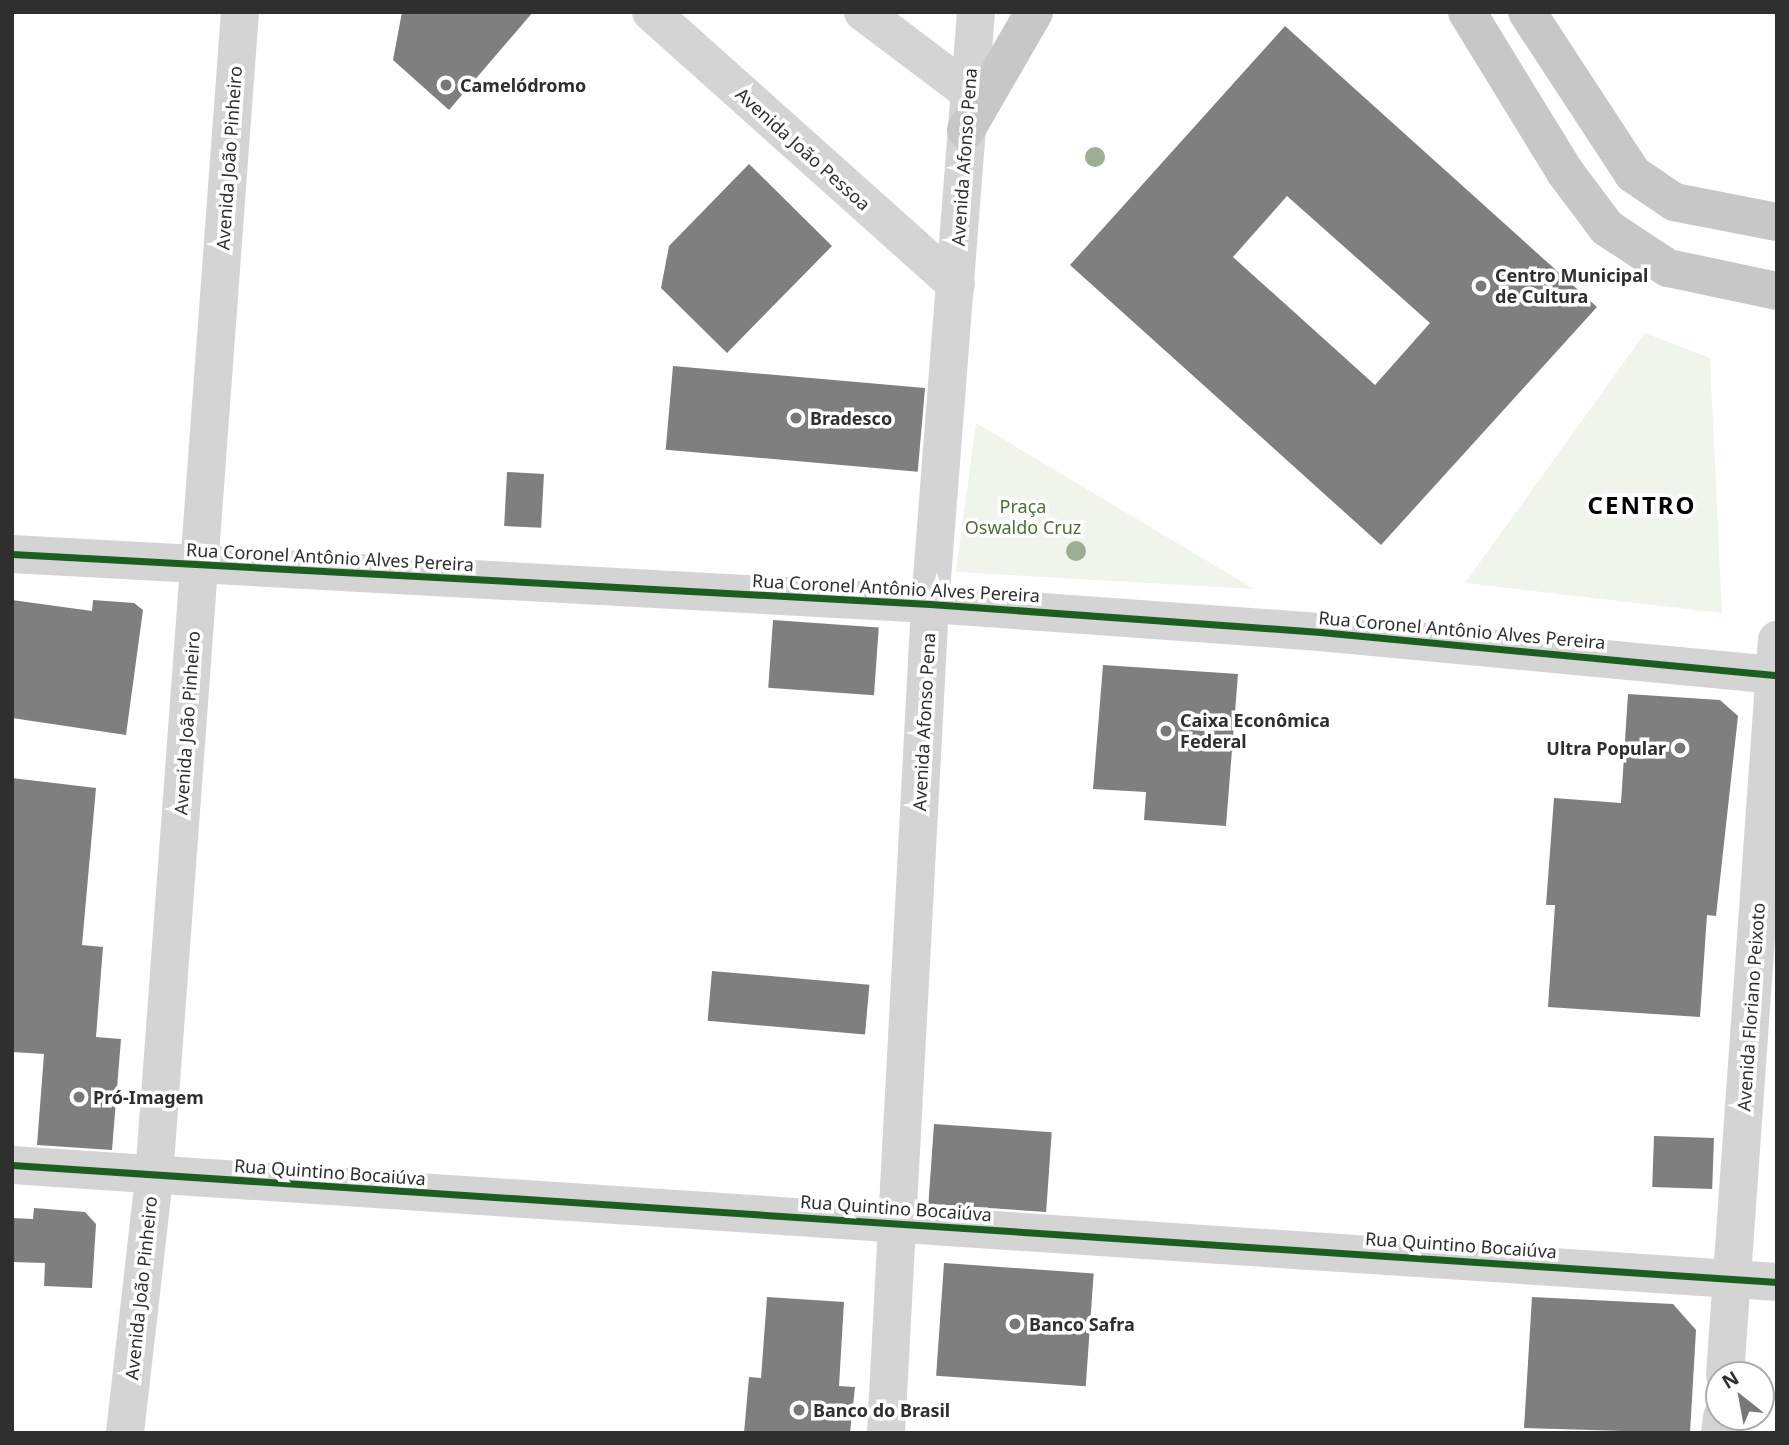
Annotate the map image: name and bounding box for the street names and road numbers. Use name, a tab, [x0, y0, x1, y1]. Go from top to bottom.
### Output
street label: Avenida João Pinheiro	[212, 65, 246, 251]
street label: Avenida Afonso Pena	[947, 67, 981, 247]
street label: Avenida João Pessoa	[731, 83, 875, 215]
street label: Rua Coronel Antônio Alves Pereira	[186, 539, 474, 575]
street label: Rua Coronel Antônio Alves Pereira	[752, 570, 1040, 606]
street label: Rua Coronel Antônio Alves Pereira	[1318, 607, 1606, 653]
street label: Avenida João Pinheiro	[170, 630, 204, 816]
street label: Avenida Afonso Pena	[909, 632, 939, 812]
street label: Avenida Floriano Peixoto	[1733, 902, 1769, 1112]
street label: Rua Quintino Bocaiúva	[233, 1155, 427, 1189]
street label: Rua Quintino Bocaiúva	[799, 1191, 993, 1225]
street label: Avenida João Pinheiro	[121, 1195, 161, 1381]
street label: Rua Quintino Bocaiúva	[1364, 1228, 1558, 1262]

